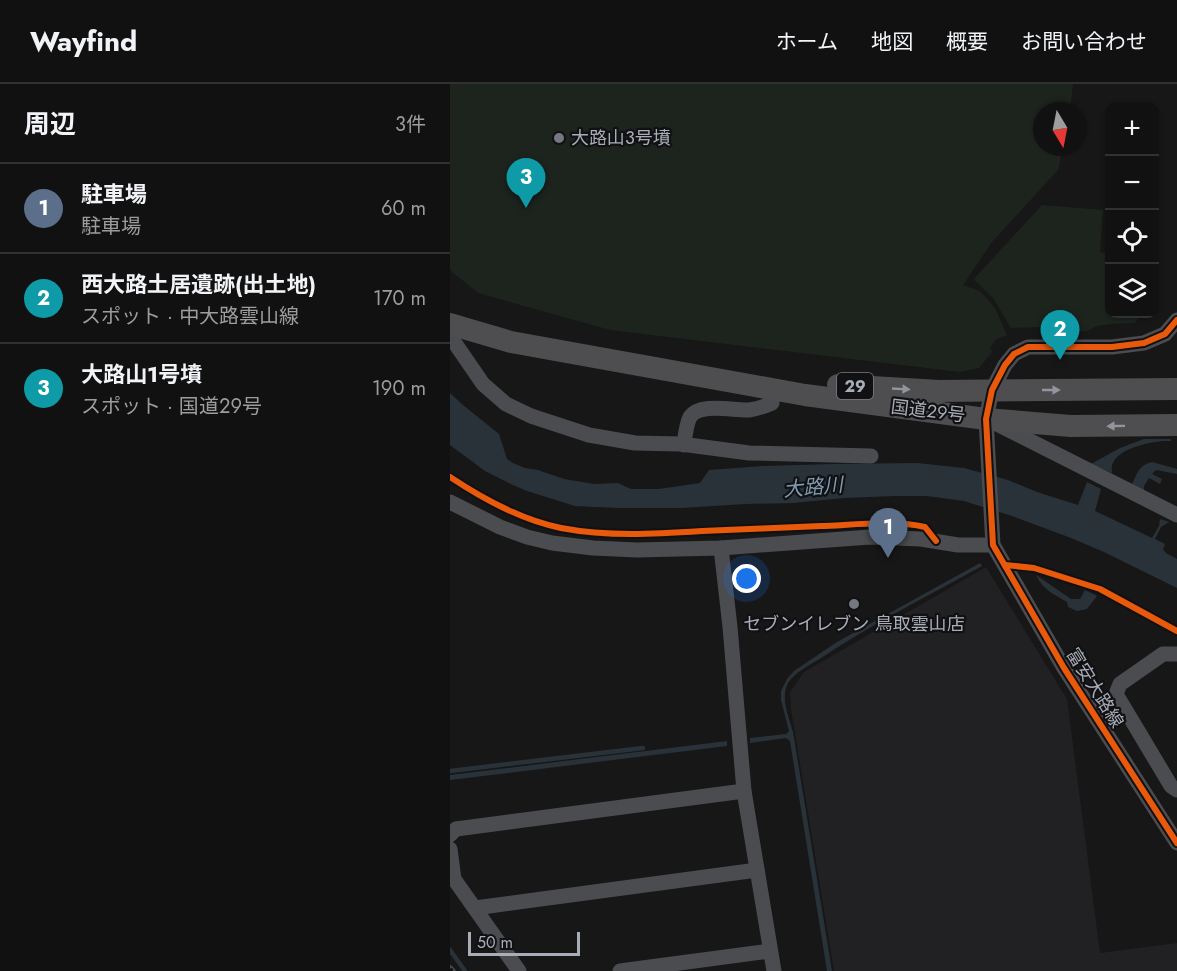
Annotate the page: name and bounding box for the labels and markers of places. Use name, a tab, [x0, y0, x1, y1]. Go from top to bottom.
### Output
place label: 大路山3号墳	[571, 125, 671, 151]
marker: 大路山3号墳	[552, 131, 566, 145]
pin: 3	[506, 158, 546, 208]
pin: 2	[1040, 310, 1080, 360]
pin: 1	[868, 508, 908, 558]
marker: セブンイレブン 鳥取雲山店	[847, 597, 861, 611]
place label: セブンイレブン 鳥取雲山店	[743, 611, 965, 637]

